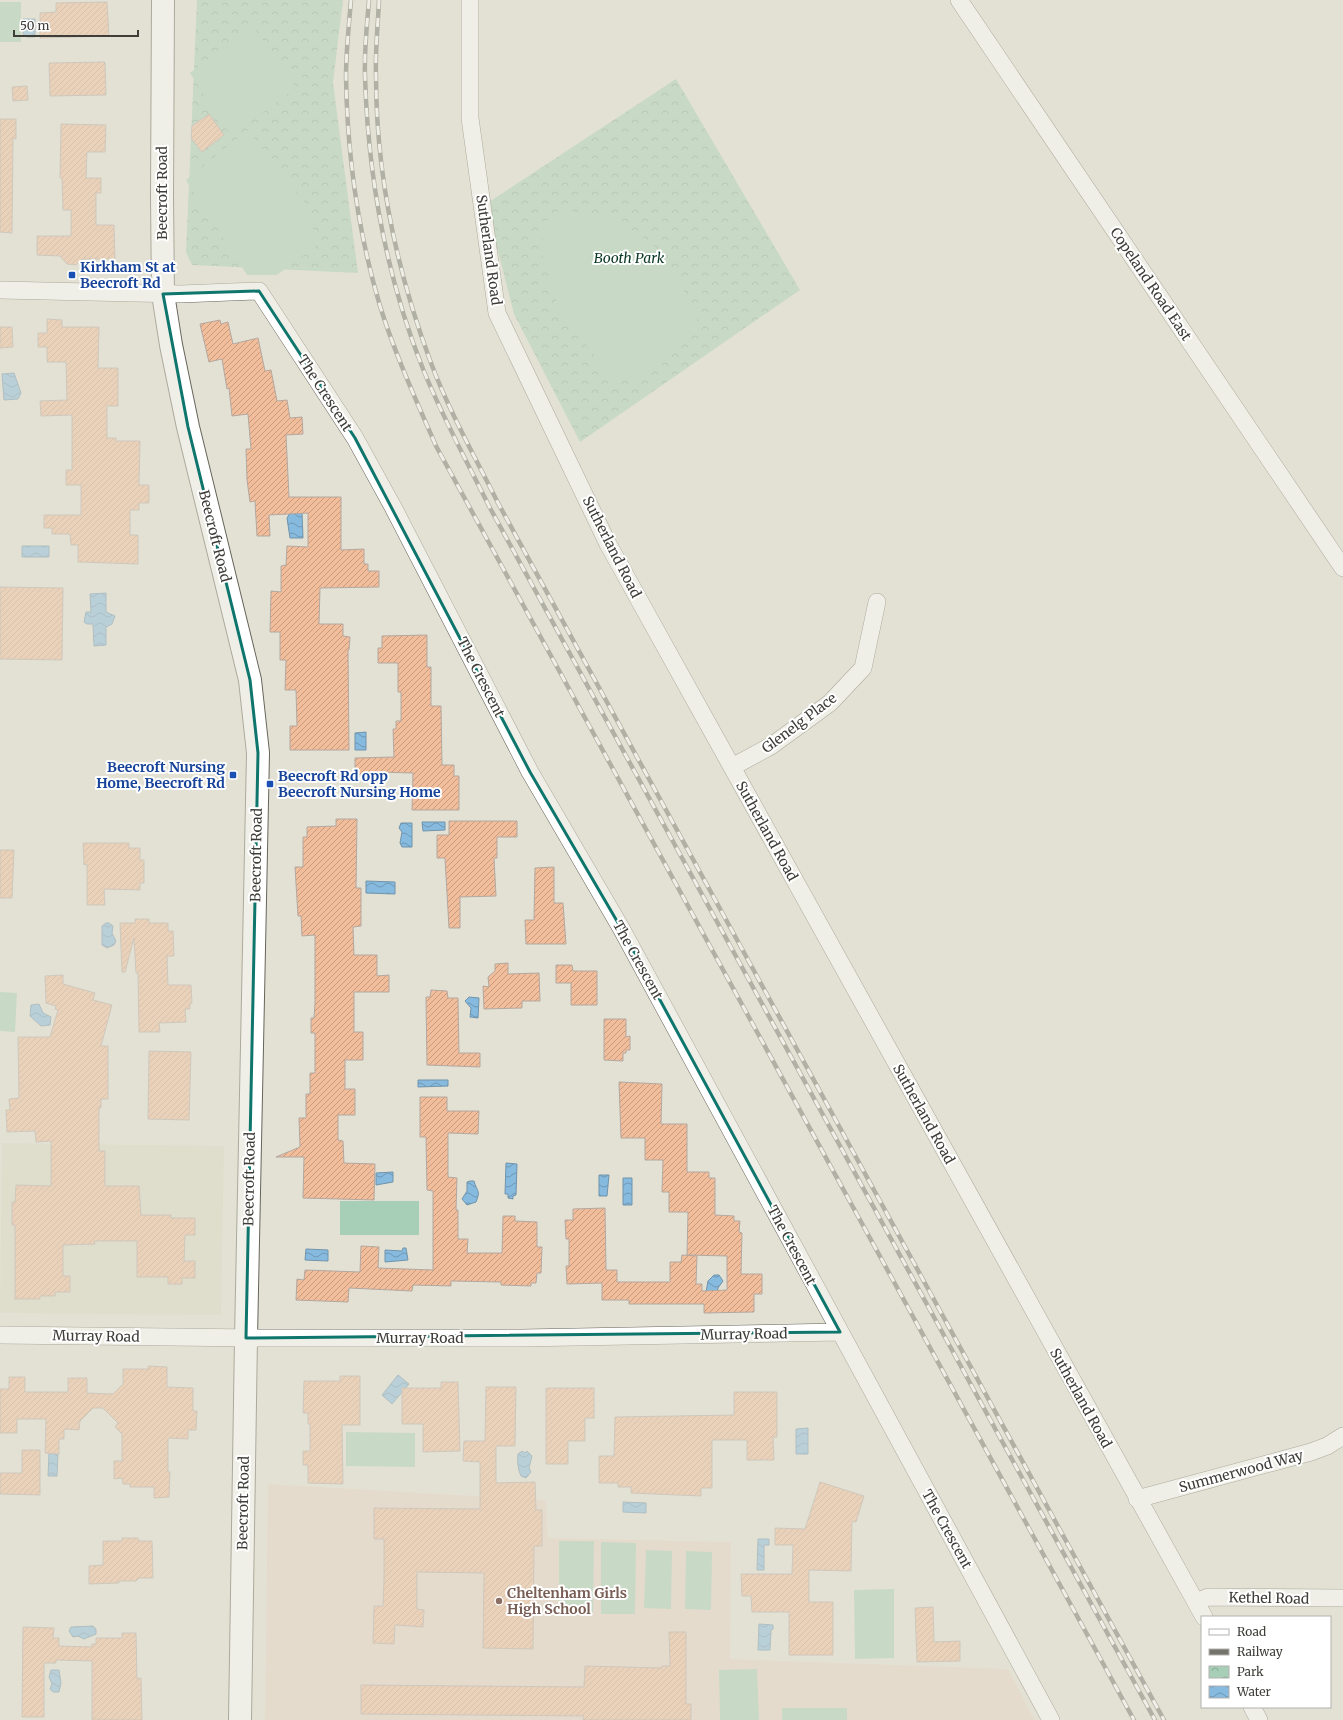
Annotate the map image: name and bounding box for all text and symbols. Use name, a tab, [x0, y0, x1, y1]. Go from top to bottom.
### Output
scale bar	[14, 12, 138, 38]
text: 50 m	[20, 18, 49, 33]
street label: Beecroft Road	[153, 145, 171, 240]
street label: Sutherland Road	[472, 194, 506, 307]
street label: Copeland Road East	[1106, 224, 1196, 345]
park label: Booth Park	[594, 249, 665, 267]
place label: Kirkham St at Beecroft Rd	[80, 258, 176, 292]
marker: Kirkham St at Beecroft Rd	[67, 270, 77, 280]
street label: The Crescent	[294, 351, 357, 435]
street label: Beecroft Road	[195, 488, 235, 584]
street label: Sutherland Road	[579, 493, 646, 601]
street label: The Crescent	[453, 634, 509, 721]
street label: Glenelg Place	[758, 689, 840, 757]
place label: Beecroft Nursing Home, Beecroft Rd	[96, 758, 225, 792]
place label: Beecroft Rd opp Beecroft Nursing Home	[278, 767, 441, 801]
marker: Beecroft Nursing Home, Beecroft Rd	[228, 770, 238, 780]
street label: Sutherland Road	[732, 778, 802, 885]
marker: Beecroft Rd opp Beecroft Nursing Home	[265, 779, 275, 789]
street label: Beecroft Road	[246, 807, 266, 902]
street label: The Crescent	[609, 917, 667, 1003]
street label: Sutherland Road	[889, 1061, 959, 1168]
street label: Beecroft Road	[239, 1131, 259, 1226]
street label: The Crescent	[763, 1202, 821, 1288]
street label: Murray Road	[700, 1324, 788, 1344]
street label: Murray Road	[52, 1326, 140, 1346]
street label: Murray Road	[376, 1329, 464, 1347]
street label: Sutherland Road	[1046, 1345, 1116, 1452]
street label: Summerwood Way	[1177, 1446, 1306, 1496]
street label: Beecroft Road	[233, 1455, 253, 1550]
street label: The Crescent	[918, 1486, 976, 1572]
place label: Cheltenham Girls High School	[507, 1584, 627, 1618]
street label: Kethel Road	[1229, 1588, 1310, 1608]
marker: Cheltenham Girls High School	[494, 1596, 504, 1606]
legend	[1201, 1616, 1331, 1708]
text: Road	[1237, 1624, 1266, 1639]
text: Railway	[1237, 1644, 1283, 1659]
text: Park	[1237, 1664, 1264, 1679]
text: Water	[1236, 1684, 1272, 1699]

